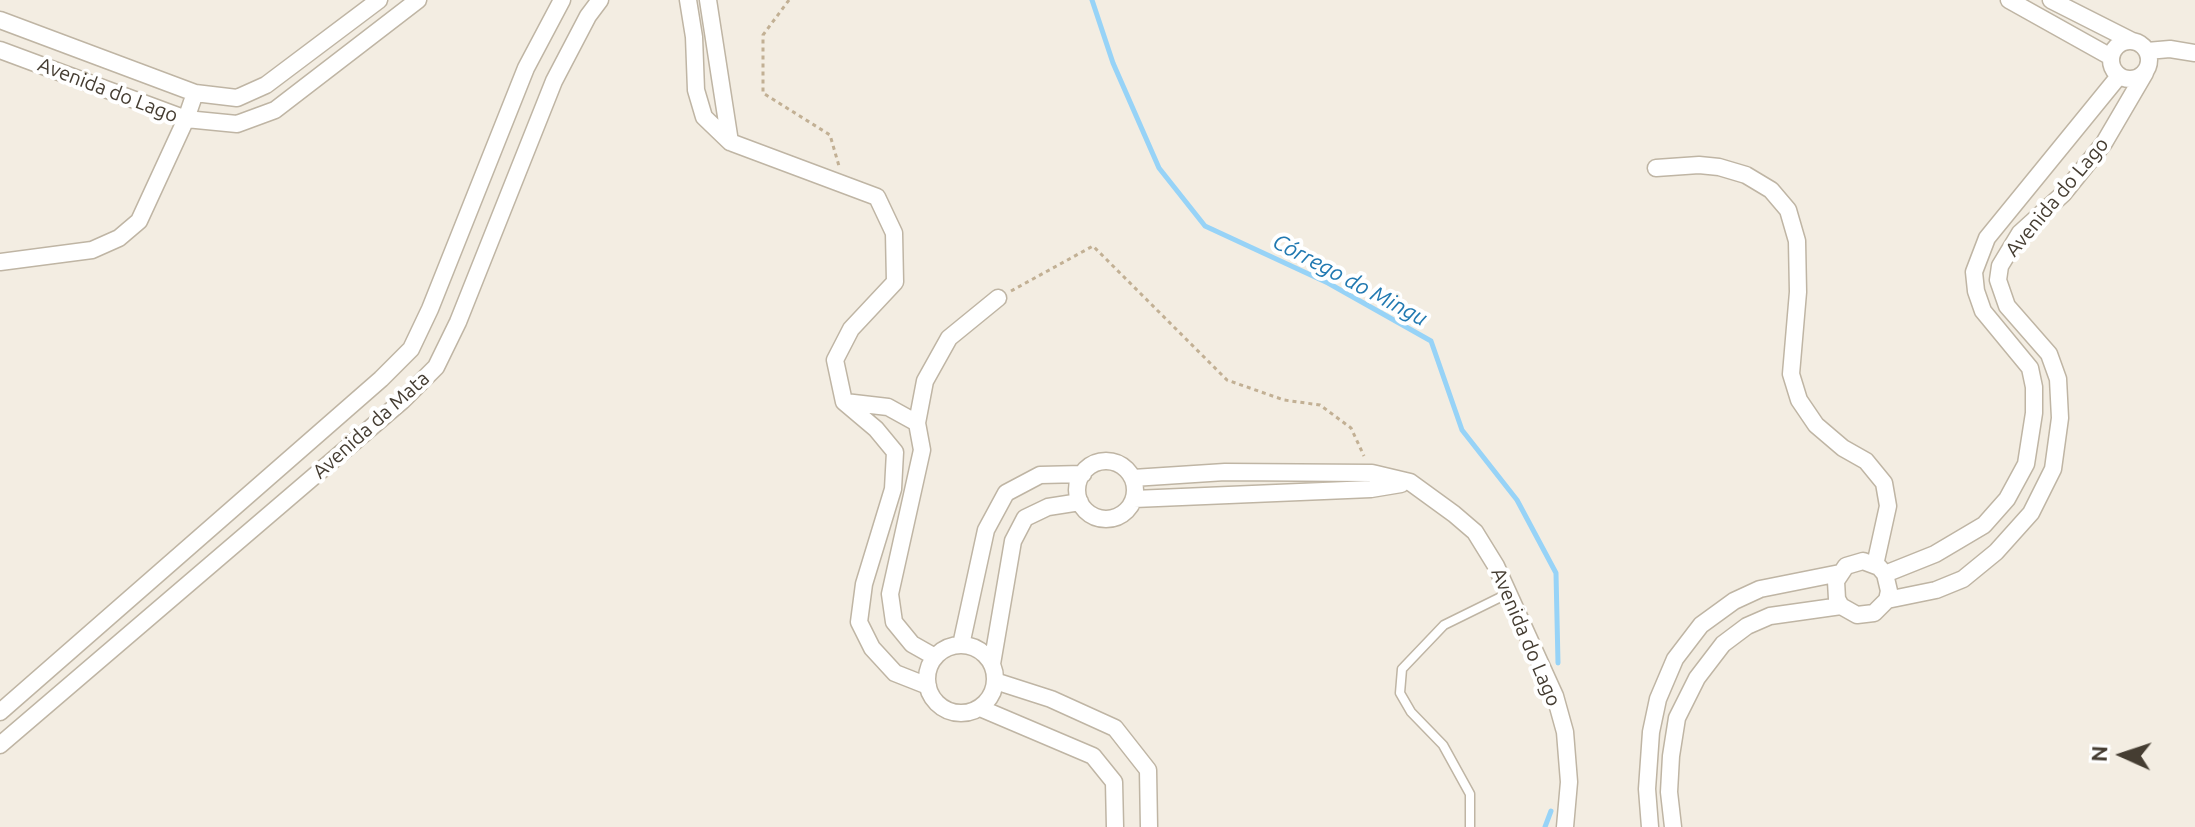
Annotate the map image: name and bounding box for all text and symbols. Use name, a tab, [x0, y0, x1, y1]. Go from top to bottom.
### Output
street label: Avenida do Lago	[35, 52, 181, 128]
street label: Avenida do Lago	[2000, 133, 2114, 261]
water label: Córrego do Mingu	[1268, 228, 1432, 332]
street label: Avenida da Mata	[308, 366, 434, 484]
street label: Avenida do Lago	[1486, 564, 1566, 710]
north arrow	[2083, 715, 2163, 795]
text: N	[2086, 745, 2111, 763]

